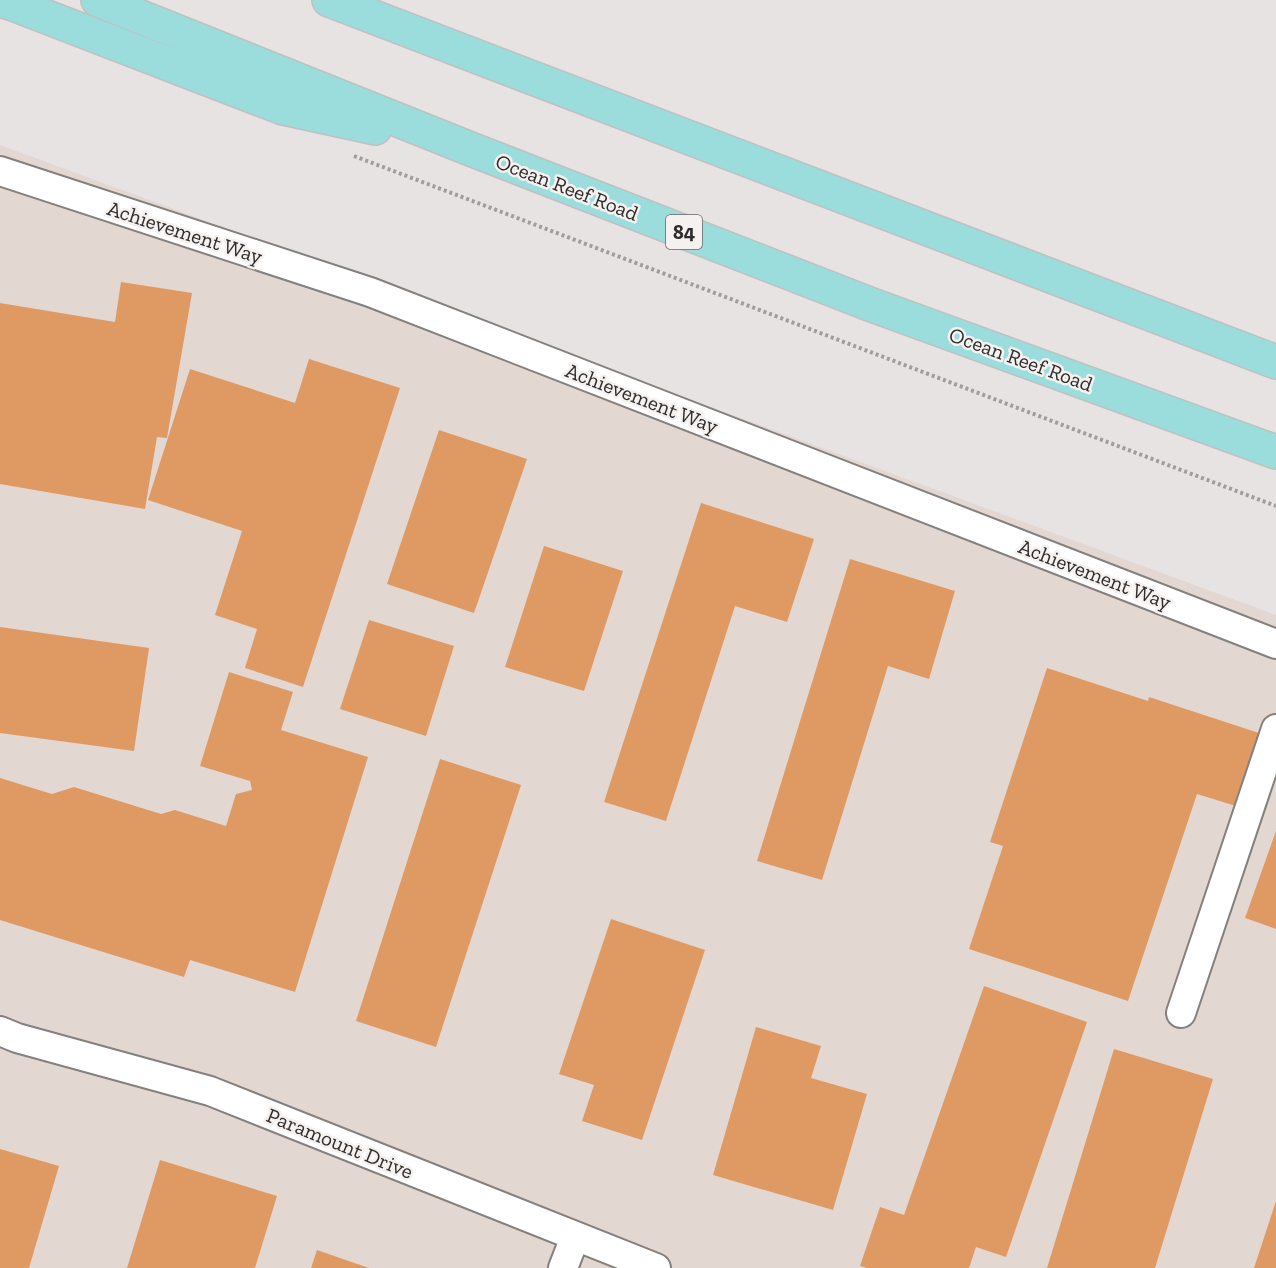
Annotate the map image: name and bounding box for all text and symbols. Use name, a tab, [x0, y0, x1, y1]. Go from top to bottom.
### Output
street label: Ocean Reef Road	[492, 148, 642, 226]
street label: Achievement Way	[104, 195, 266, 269]
road number: 84	[666, 215, 702, 249]
street label: Ocean Reef Road	[946, 321, 1097, 397]
street label: Achievement Way	[562, 357, 722, 439]
street label: Achievement Way	[1015, 533, 1175, 615]
street label: Paramount Drive	[263, 1102, 417, 1184]

